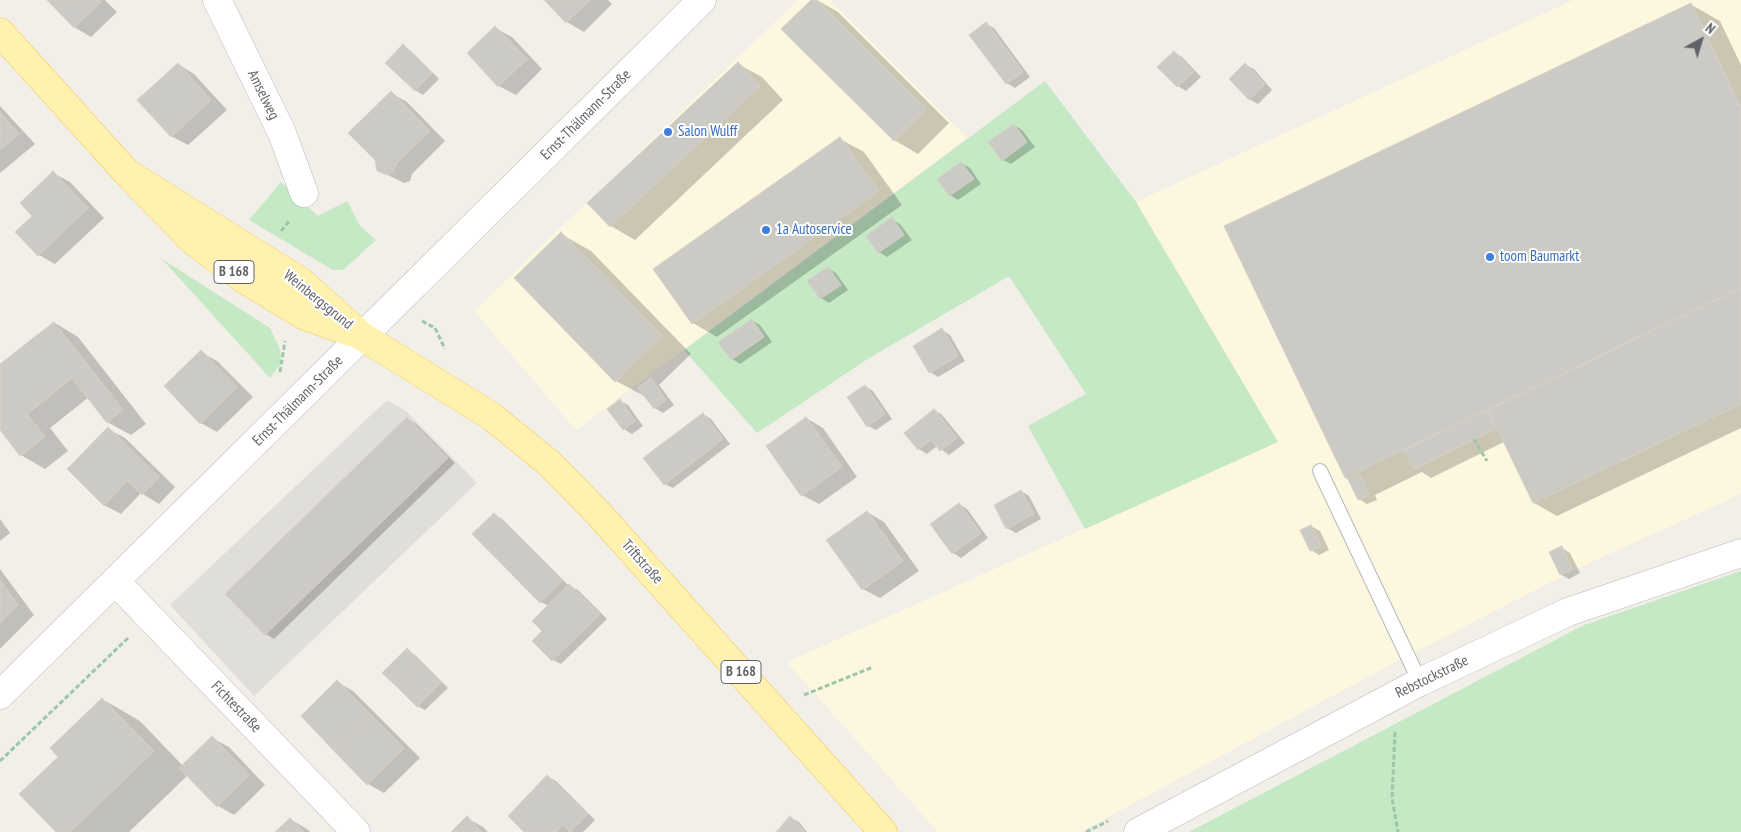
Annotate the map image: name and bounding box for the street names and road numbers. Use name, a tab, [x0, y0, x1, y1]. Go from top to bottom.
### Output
street label: Ernst-Thälmann-Straße	[537, 66, 635, 164]
street label: Amselweg	[243, 67, 283, 123]
road number: B 168	[214, 260, 254, 284]
street label: Weinbergsgrund	[280, 267, 356, 333]
street label: Ernst-Thälmann-Straße	[249, 352, 347, 450]
street label: Triftstraße	[617, 536, 667, 588]
street label: Rebstockstraße	[1393, 652, 1471, 702]
road number: B 168	[721, 660, 761, 684]
street label: Fichtestraße	[207, 678, 265, 736]

